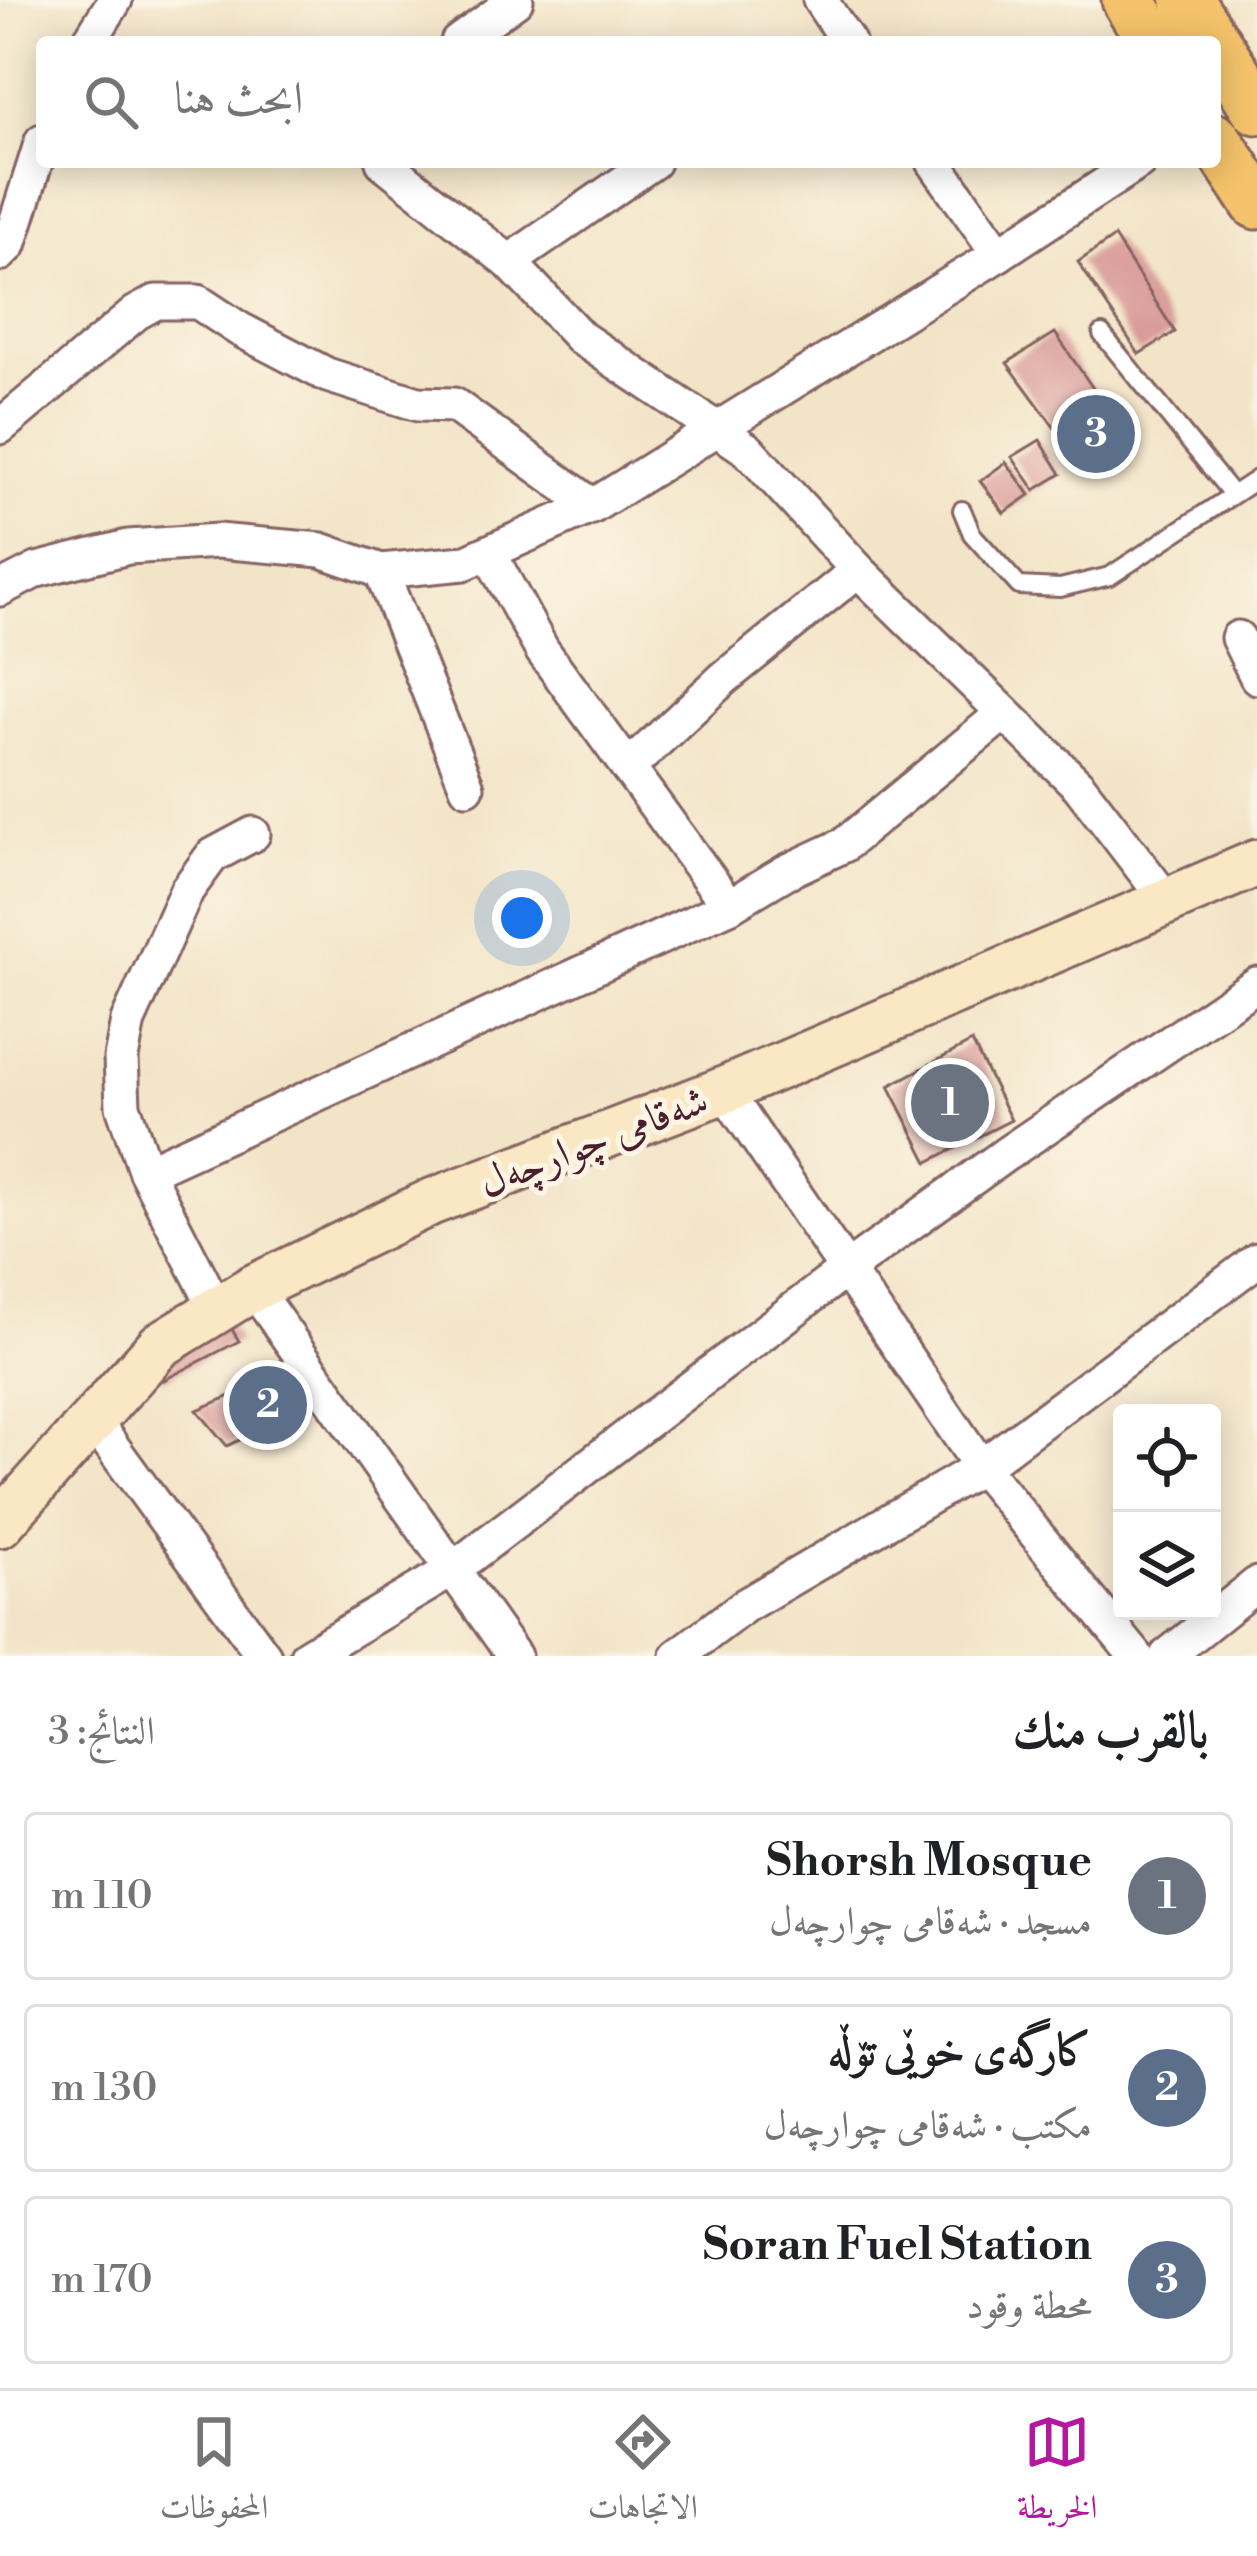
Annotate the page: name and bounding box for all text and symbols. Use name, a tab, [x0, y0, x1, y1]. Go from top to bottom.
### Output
search box	[36, 36, 1221, 168]
icon: search	[78, 69, 144, 135]
text: ابحث هنا	[174, 71, 303, 128]
pin: 3	[1057, 389, 1135, 479]
your location	[492, 888, 552, 948]
pin: 1	[911, 1058, 989, 1148]
street label: شەقامی چوارچەل	[472, 1074, 716, 1210]
pin: 2	[229, 1360, 307, 1450]
map controls	[1113, 1404, 1221, 1620]
button: locate	[1113, 1404, 1221, 1512]
button: layers	[1113, 1512, 1221, 1620]
text: بالقرب منك	[1012, 1700, 1209, 1764]
text: النتائج: 3	[48, 1708, 155, 1757]
text: Shorsh Mosque	[766, 1833, 1092, 1890]
text: 110 m	[51, 1872, 153, 1921]
text: 1	[1158, 1872, 1176, 1921]
text: مسجد · شەقامی چوارچەل	[769, 1898, 1092, 1947]
text: کارگەی خوێی تۆڵە	[828, 2023, 1092, 2080]
text: 130 m	[51, 2064, 157, 2113]
text: 2	[1155, 2064, 1179, 2113]
text: مكتب · شەقامی چوارچەل	[763, 2102, 1092, 2151]
text: Soran Fuel Station	[703, 2217, 1092, 2274]
text: 170 m	[51, 2256, 153, 2305]
text: 3	[1155, 2256, 1179, 2305]
text: محطة وقود	[966, 2282, 1092, 2331]
tab: المحفوظات	[160, 2409, 268, 2539]
tab: الاتجاهات	[588, 2409, 698, 2539]
tab: الخريطة	[1017, 2409, 1097, 2539]

